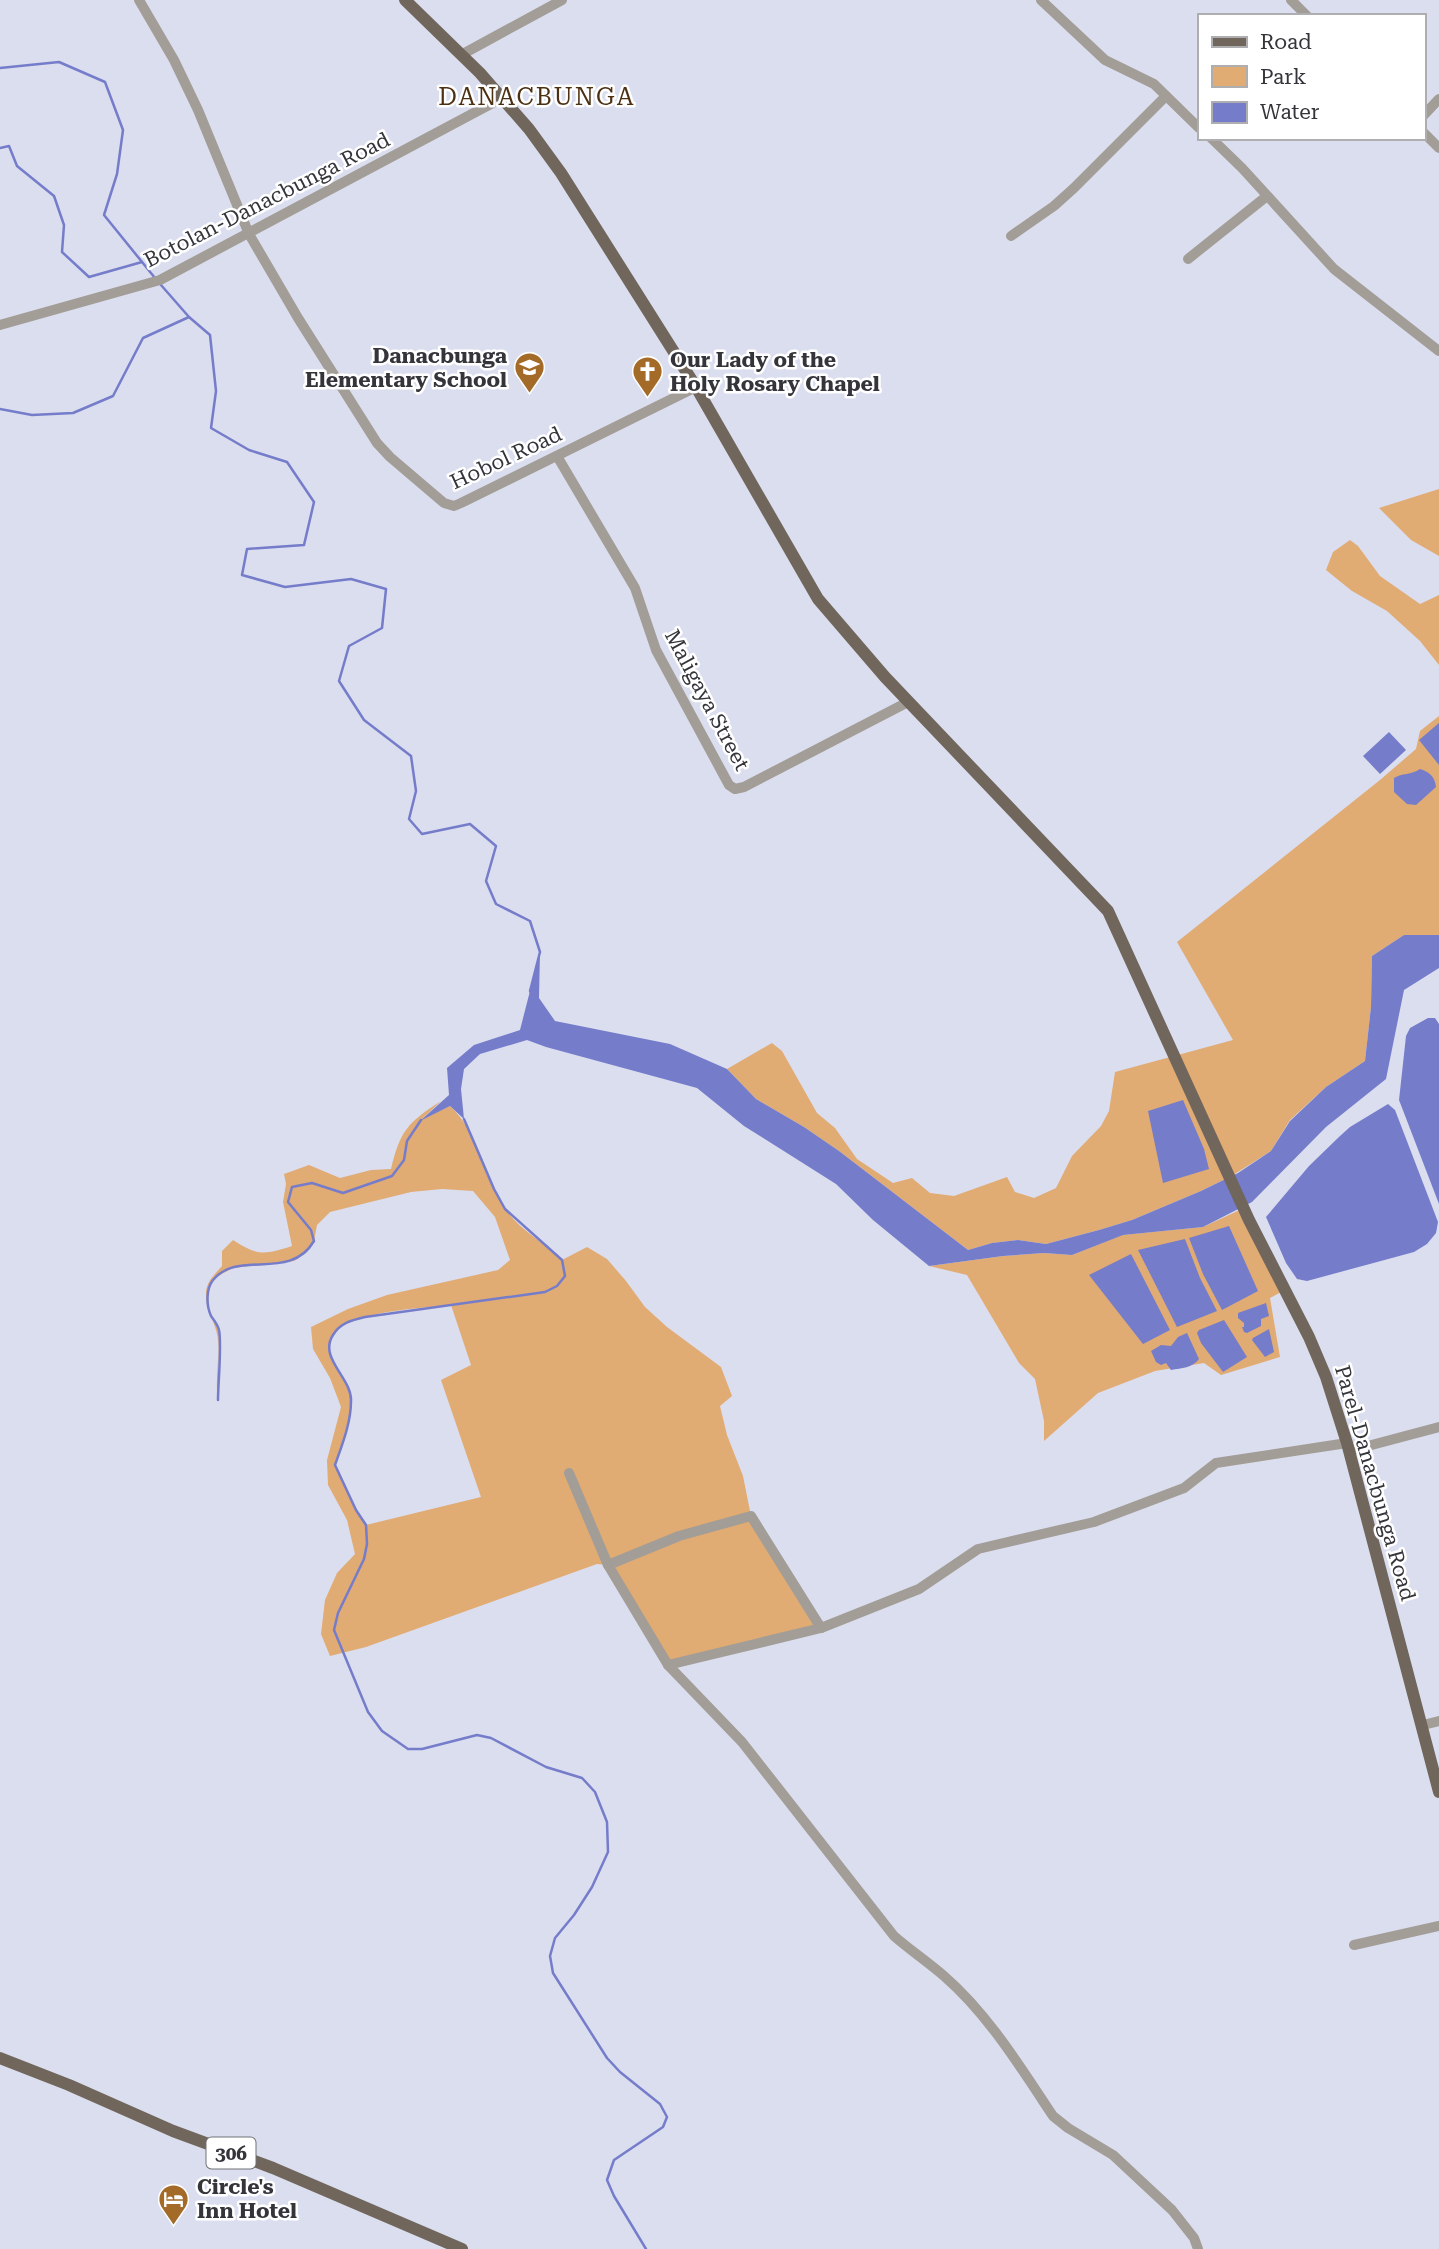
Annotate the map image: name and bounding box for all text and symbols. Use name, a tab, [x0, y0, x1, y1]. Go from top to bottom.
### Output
legend	[1198, 14, 1425, 140]
text: Road	[1260, 30, 1312, 54]
text: Park	[1260, 65, 1306, 89]
district label: DANACBUNGA	[438, 83, 636, 111]
text: Water	[1260, 100, 1320, 124]
street label: Botolan-Danacbunga Road	[140, 127, 394, 273]
place label: Danacbunga Elementary School	[305, 344, 508, 392]
place label: Our Lady of the Holy Rosary Chapel	[670, 348, 880, 396]
school or university icon: Danacbunga Elementary School	[513, 351, 547, 395]
church icon: Our Lady of the Holy Rosary Chapel	[630, 355, 664, 399]
street label: Hobol Road	[447, 422, 566, 494]
street label: Maligaya Street	[660, 626, 754, 775]
street label: Parel-Danacbunga Road	[1330, 1362, 1420, 1604]
road number: 306	[206, 2138, 256, 2168]
place label: Circle's Inn Hotel	[197, 2175, 297, 2223]
hotel icon: Circle's Inn Hotel	[157, 2182, 191, 2226]

